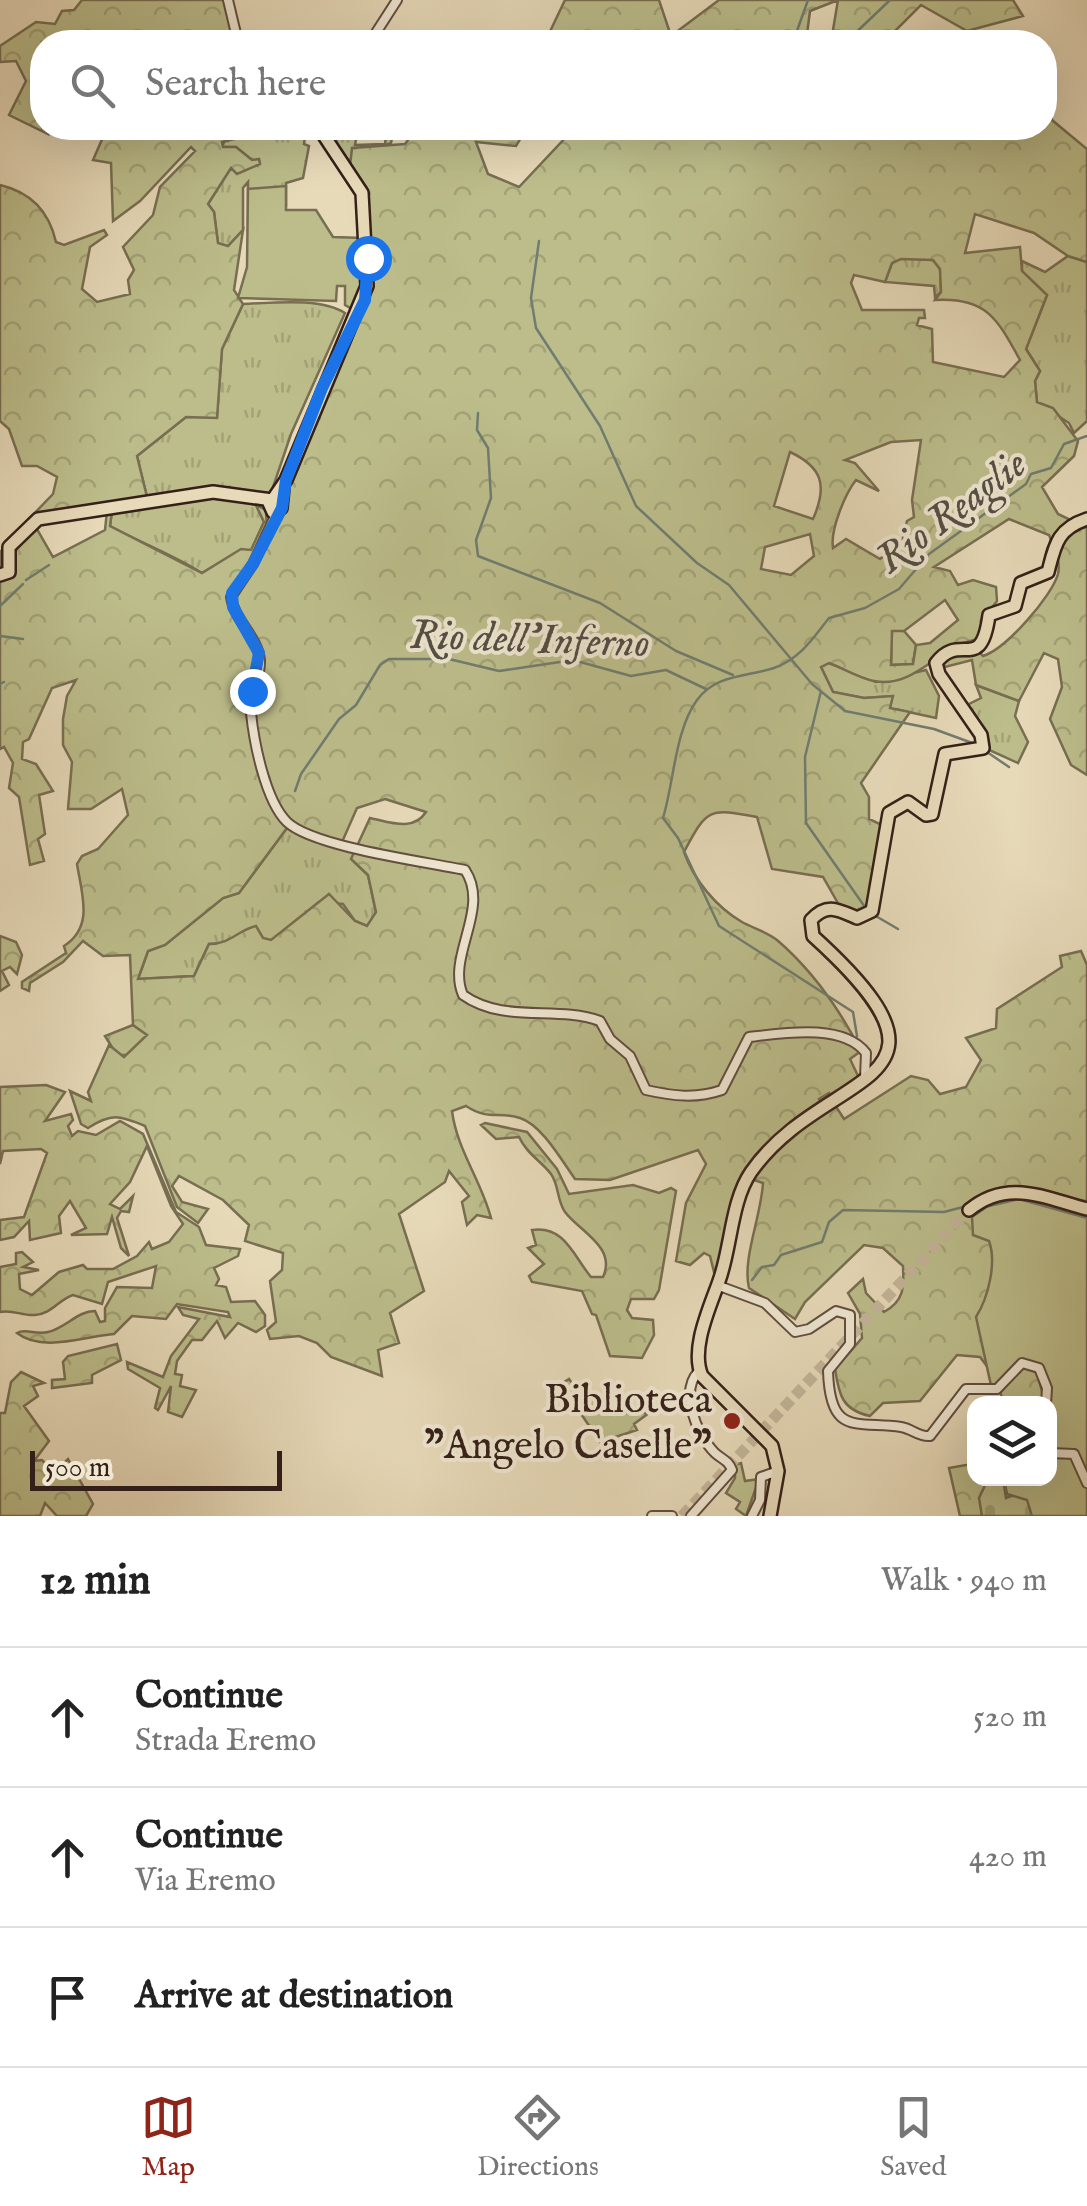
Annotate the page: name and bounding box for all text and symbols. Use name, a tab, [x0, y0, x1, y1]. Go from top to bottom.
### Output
search box	[30, 30, 1057, 140]
icon: search	[65, 58, 120, 113]
text: Search here	[145, 61, 326, 109]
route start	[346, 236, 392, 282]
water label: Rio Reaglie	[866, 439, 1039, 588]
water label: Rio dell'Inferno	[409, 610, 651, 671]
route end	[230, 669, 276, 715]
place label: Biblioteca "Angelo Caselle"	[424, 1376, 713, 1473]
map controls	[967, 1396, 1057, 1486]
button: layers	[967, 1396, 1057, 1486]
marker: Biblioteca "Angelo Caselle"	[721, 1410, 743, 1432]
scale bar	[30, 1446, 282, 1490]
text: 500 m	[45, 1451, 110, 1486]
text: 12 min	[40, 1555, 151, 1608]
text: Walk · 940 m	[881, 1561, 1047, 1602]
text: Continue	[135, 1673, 283, 1721]
icon: ahead	[40, 1690, 95, 1745]
text: 520 m	[973, 1697, 1047, 1738]
text: Strada Eremo	[135, 1721, 316, 1762]
text: Continue	[135, 1813, 283, 1861]
icon: ahead	[40, 1830, 95, 1885]
text: 420 m	[969, 1837, 1047, 1878]
text: Via Eremo	[135, 1861, 276, 1902]
icon: arrive	[40, 1970, 95, 2025]
text: Arrive at destination	[135, 1973, 453, 2021]
tab: Map	[141, 2090, 196, 2185]
tab: Directions	[477, 2090, 599, 2185]
tab: Saved	[880, 2090, 946, 2185]

